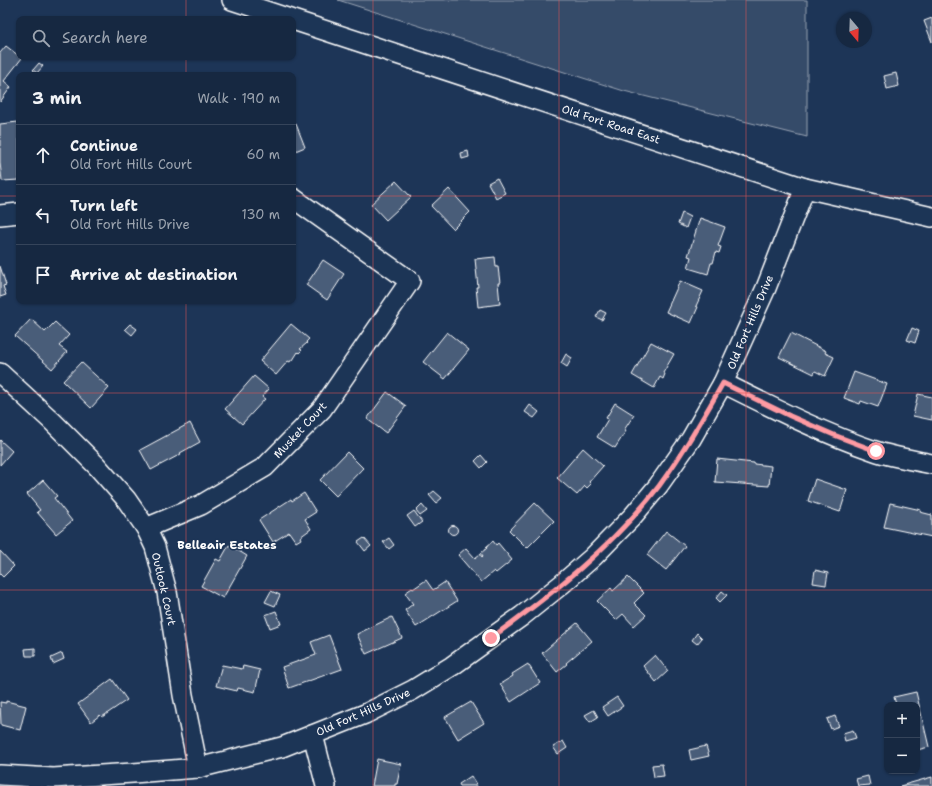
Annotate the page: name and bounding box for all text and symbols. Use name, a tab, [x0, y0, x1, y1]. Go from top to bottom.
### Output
north arrow	[836, 12, 872, 48]
search box	[16, 16, 296, 60]
icon: search	[30, 27, 52, 49]
text: Search here	[62, 28, 148, 48]
text: 3 min	[32, 87, 82, 109]
text: Walk · 190 m	[198, 90, 280, 107]
street label: Old Fort Road East	[560, 102, 662, 148]
text: Continue	[70, 136, 138, 156]
icon: ahead	[32, 144, 54, 166]
text: 60 m	[247, 146, 280, 163]
text: Old Fort Hills Court	[70, 156, 192, 173]
text: Turn left	[70, 196, 138, 216]
icon: left	[32, 204, 54, 226]
text: 130 m	[242, 206, 280, 223]
text: Old Fort Hills Drive	[70, 216, 190, 233]
icon: arrive	[32, 264, 54, 286]
text: Arrive at destination	[70, 265, 238, 285]
street label: Old Fort Hills Drive	[724, 273, 777, 372]
street label: Musket Court	[270, 399, 330, 462]
route start	[867, 442, 885, 460]
district label: Belleair Estates	[177, 537, 277, 553]
street label: Outlook Court	[148, 551, 179, 627]
route end	[482, 629, 500, 647]
street label: Old Fort Hills Drive	[314, 685, 413, 740]
map controls	[884, 702, 920, 774]
button: +	[884, 702, 920, 738]
button: −	[884, 738, 920, 774]

